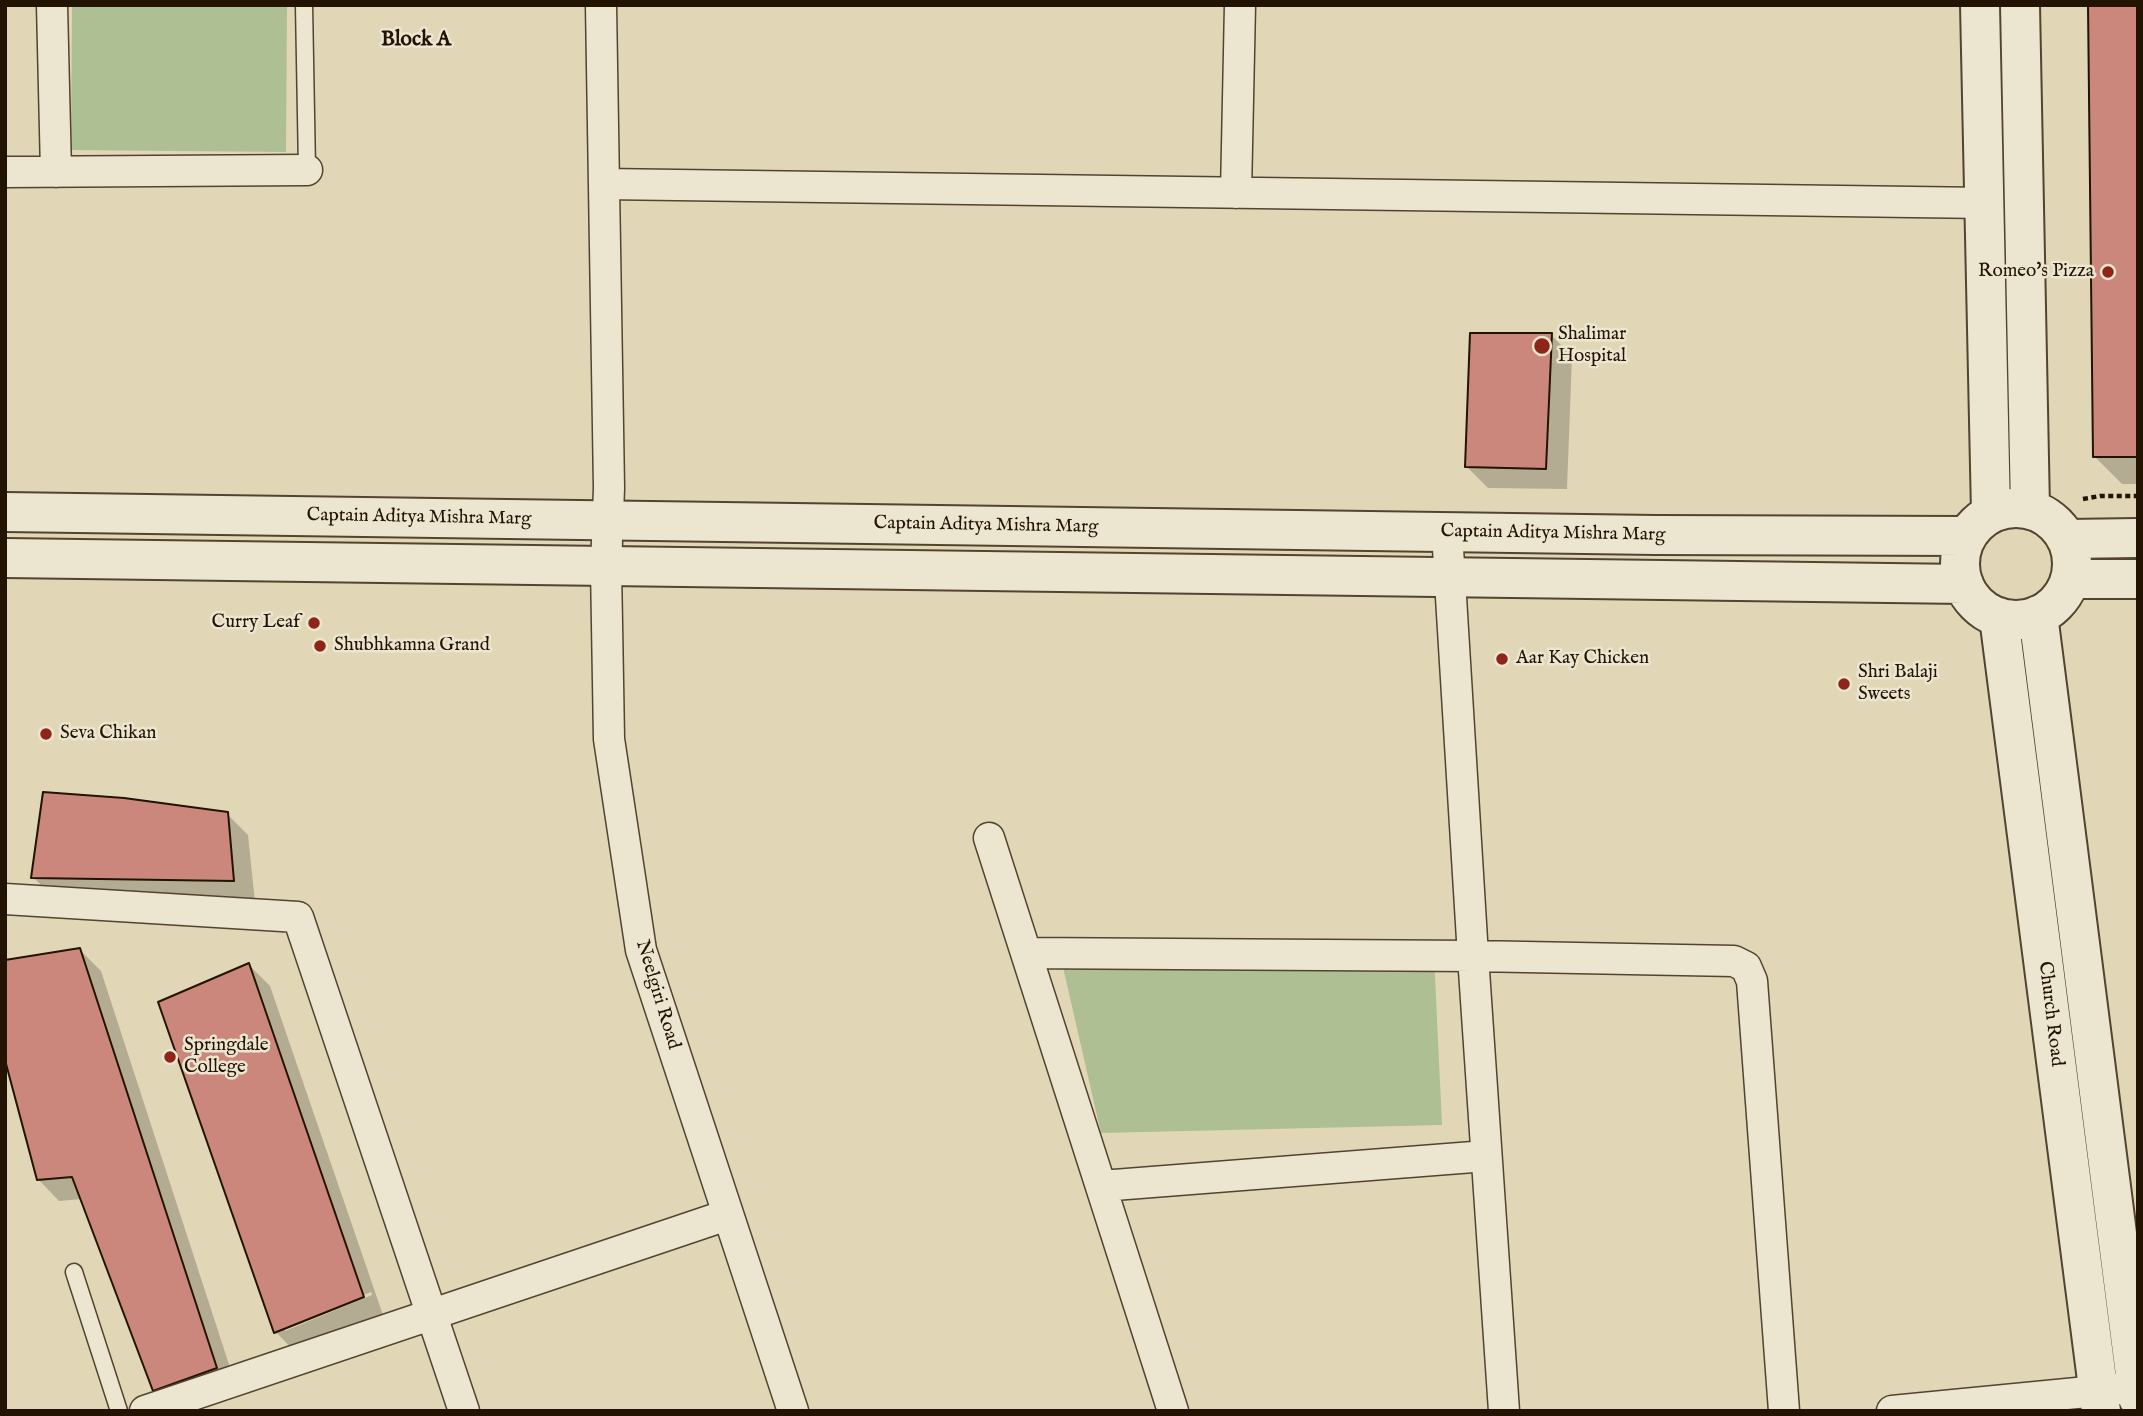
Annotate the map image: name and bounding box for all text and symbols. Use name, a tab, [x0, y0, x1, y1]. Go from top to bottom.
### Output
district label: Block A	[381, 28, 451, 54]
place label: Romeo's Pizza	[1978, 261, 2094, 283]
marker: Romeo's Pizza	[2100, 264, 2116, 280]
place label: Shalimar Hospital	[1558, 324, 1626, 368]
marker: Shalimar Hospital	[1532, 336, 1552, 356]
street label: Captain Aditya Mishra Marg	[306, 505, 532, 531]
street label: Captain Aditya Mishra Marg	[873, 513, 1099, 539]
street label: Captain Aditya Mishra Marg	[1440, 521, 1666, 547]
place label: Curry Leaf	[212, 612, 300, 634]
marker: Curry Leaf	[306, 615, 322, 631]
place label: Shubhkamna Grand	[334, 635, 490, 657]
marker: Shubhkamna Grand	[312, 638, 328, 654]
place label: Aar Kay Chicken	[1516, 648, 1649, 670]
marker: Aar Kay Chicken	[1494, 651, 1510, 667]
place label: Shri Balaji Sweets	[1858, 662, 1938, 706]
marker: Shri Balaji Sweets	[1836, 676, 1852, 692]
place label: Seva Chikan	[60, 723, 156, 745]
marker: Seva Chikan	[38, 726, 54, 742]
street label: Neelgiri Road	[630, 938, 684, 1052]
street label: Church Road	[2032, 960, 2068, 1068]
place label: Springdale College	[184, 1035, 269, 1079]
marker: Springdale College	[162, 1049, 178, 1065]

